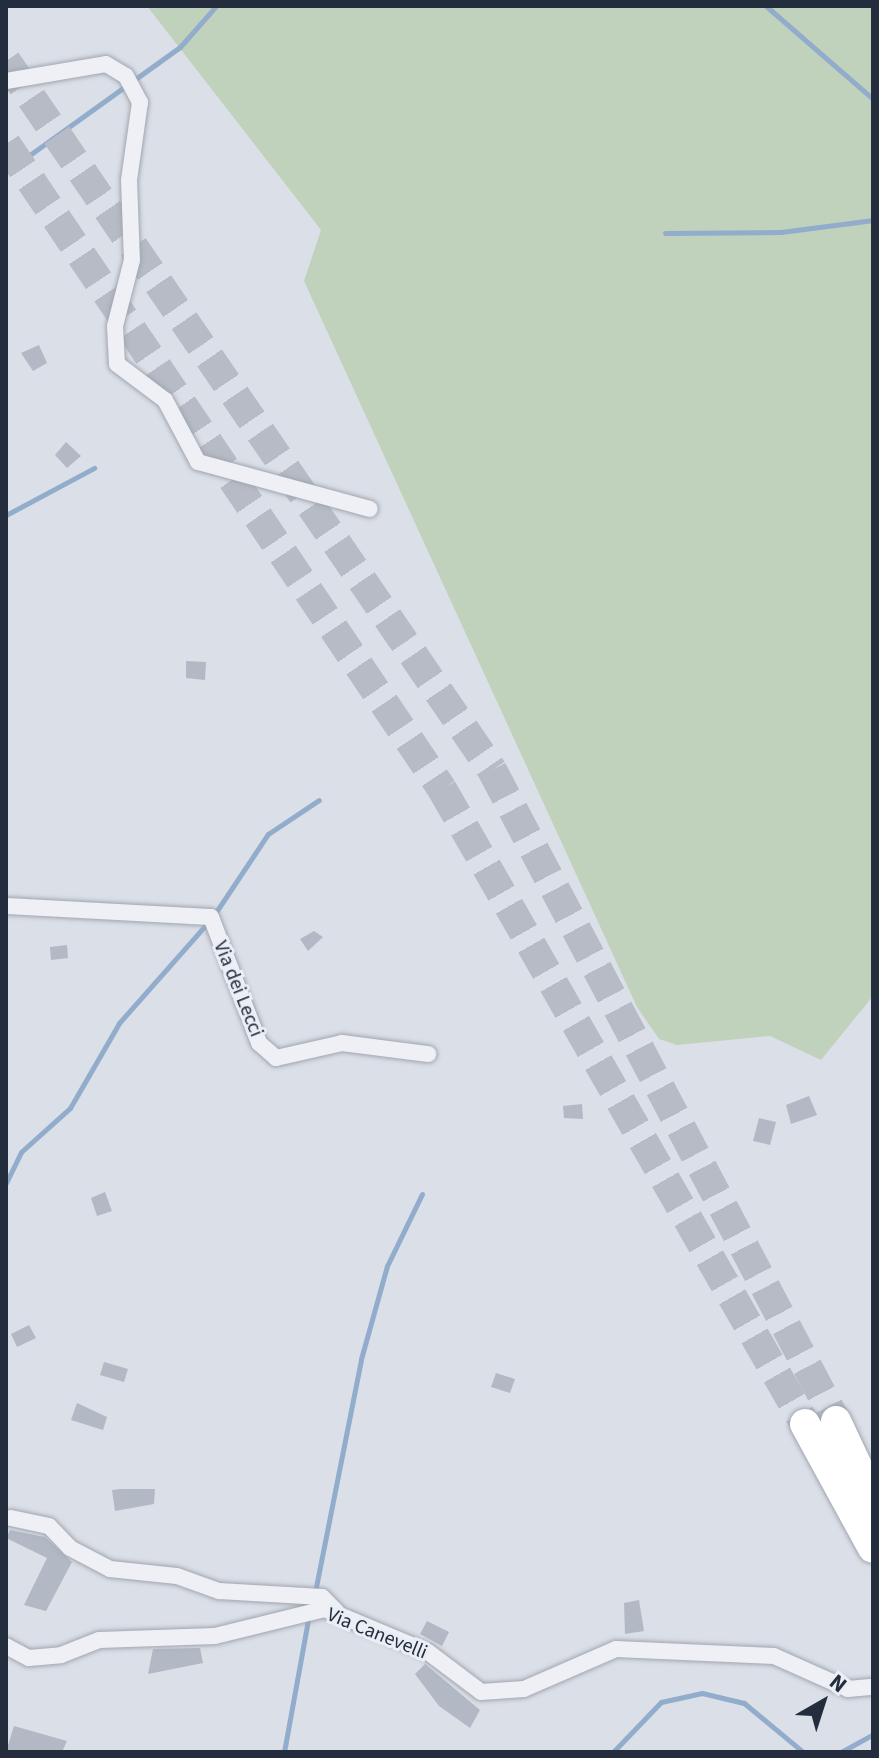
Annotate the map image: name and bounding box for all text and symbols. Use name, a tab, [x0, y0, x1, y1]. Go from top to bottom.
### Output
street label: Via dei Lecci	[208, 938, 268, 1040]
street label: Via Canevelli	[323, 1603, 431, 1665]
north arrow	[783, 1662, 863, 1742]
text: N	[822, 1666, 854, 1700]

